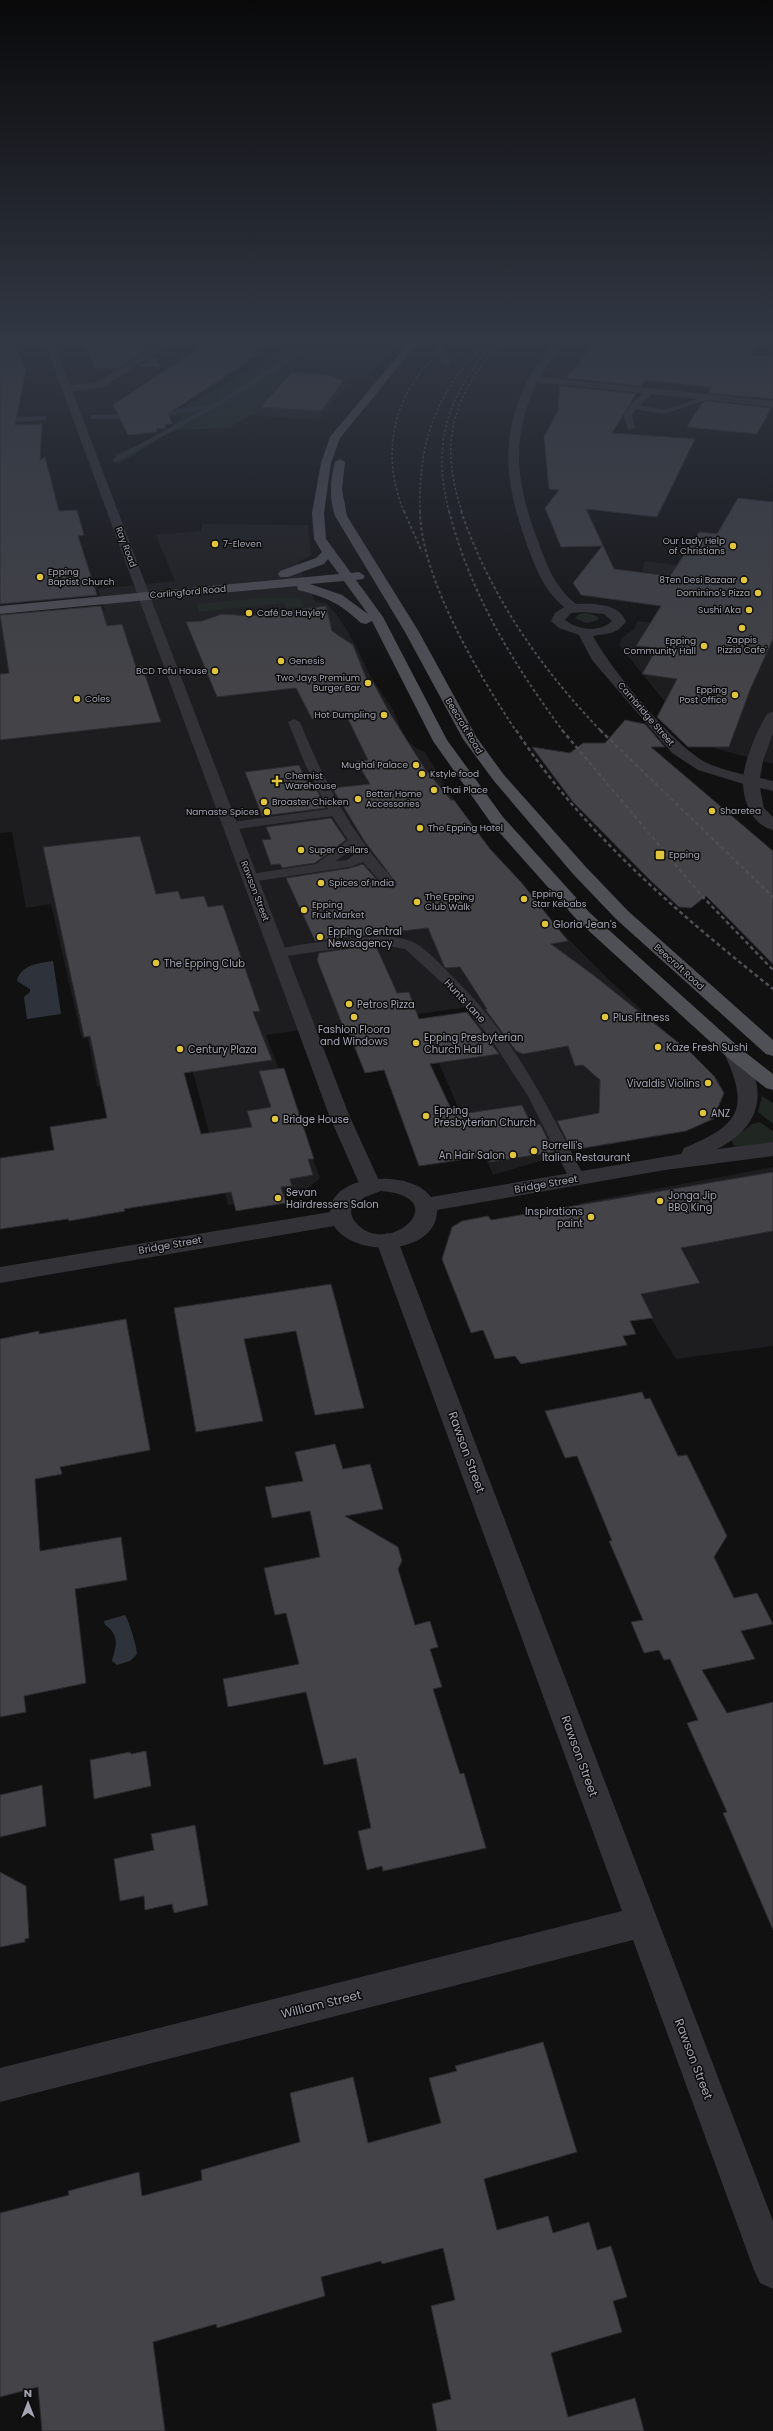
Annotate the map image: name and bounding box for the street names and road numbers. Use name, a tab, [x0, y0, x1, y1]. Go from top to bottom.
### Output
street label: Ray Road	[113, 525, 139, 569]
street label: Carlingford Road	[149, 583, 227, 601]
street label: Cambridge Street	[615, 680, 677, 748]
street label: Beecroft Road	[443, 696, 485, 756]
street label: Rawson Street	[238, 859, 272, 923]
street label: Beecroft Road	[651, 941, 707, 993]
street label: Hunts Lane	[441, 976, 489, 1026]
street label: Bridge Street	[513, 1171, 579, 1197]
street label: Bridge Street	[137, 1232, 203, 1258]
street label: Rawson Street	[444, 1409, 490, 1495]
street label: Rawson Street	[557, 1713, 603, 1799]
street label: William Street	[279, 1986, 363, 2022]
street label: Rawson Street	[671, 2016, 717, 2102]

